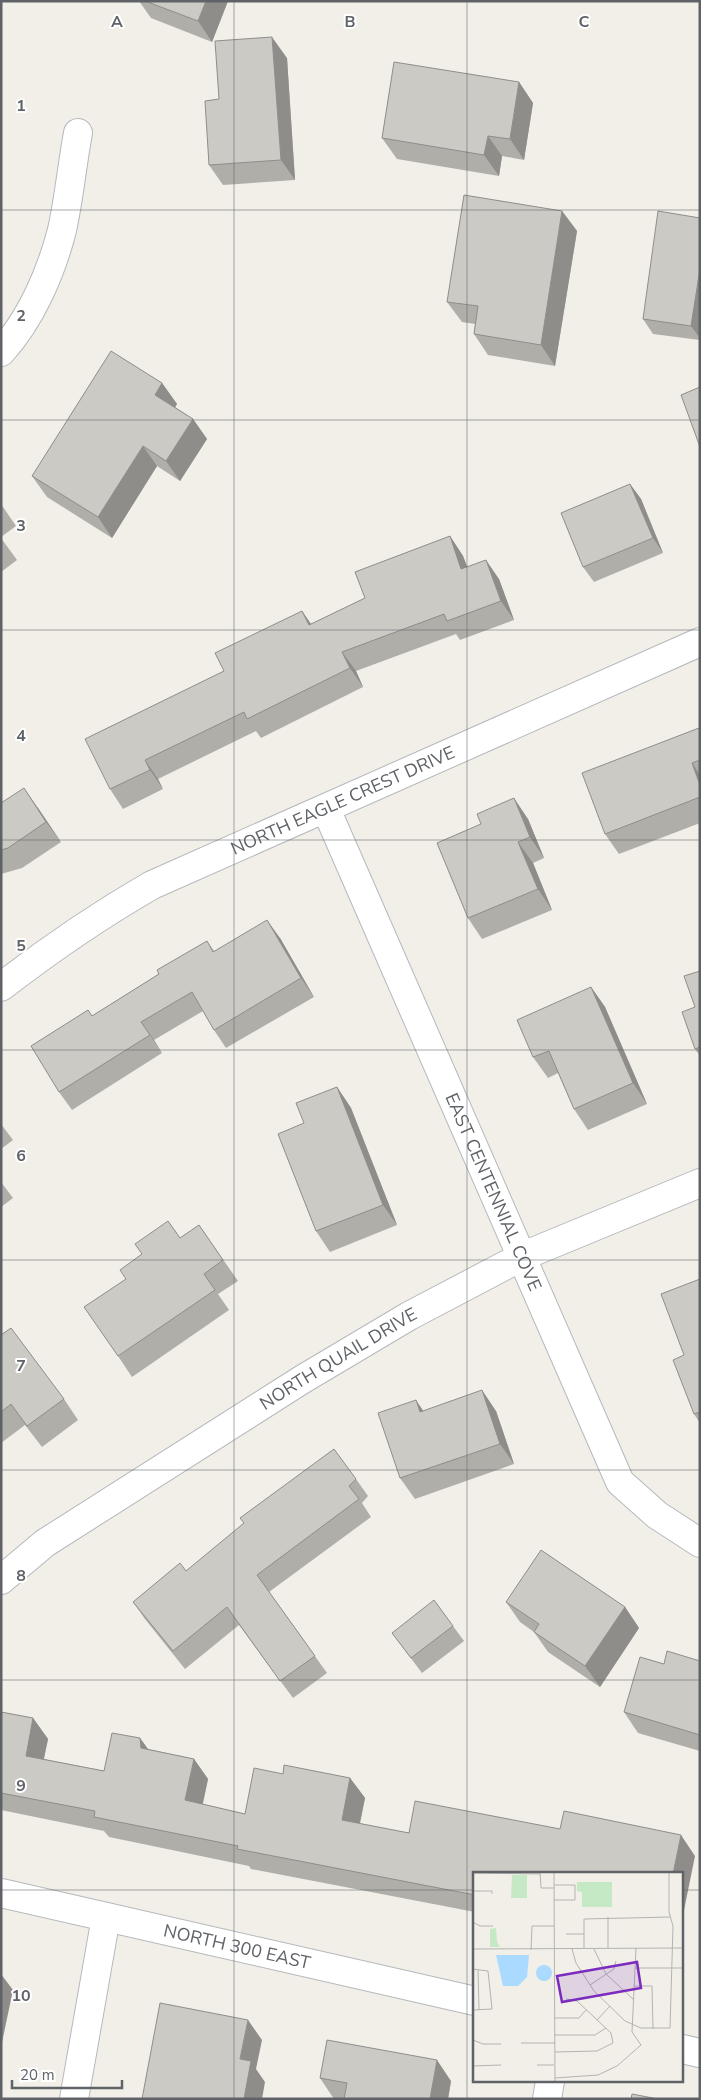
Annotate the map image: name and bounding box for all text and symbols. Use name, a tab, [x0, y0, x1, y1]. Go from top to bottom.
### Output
text: A	[111, 11, 123, 33]
text: B	[344, 11, 356, 33]
text: C	[579, 11, 590, 33]
text: 1	[16, 95, 26, 117]
text: 2	[16, 305, 26, 327]
text: 3	[16, 515, 26, 537]
text: 4	[16, 725, 26, 747]
street label: NORTH EAGLE CREST DRIVE	[227, 740, 459, 861]
text: 5	[16, 935, 26, 957]
street label: EAST CENTENNIAL COVE	[440, 1089, 547, 1295]
text: 6	[16, 1145, 26, 1167]
street label: NORTH QUAIL DRIVE	[255, 1302, 421, 1416]
text: 7	[16, 1355, 26, 1377]
text: 8	[16, 1565, 26, 1587]
text: 9	[16, 1775, 26, 1797]
inset map	[473, 1872, 684, 2082]
street label: NORTH 300 EAST	[161, 1918, 313, 1975]
text: 10	[11, 1985, 31, 2007]
scale bar	[12, 2058, 122, 2090]
text: 20 m	[20, 2065, 55, 2085]

